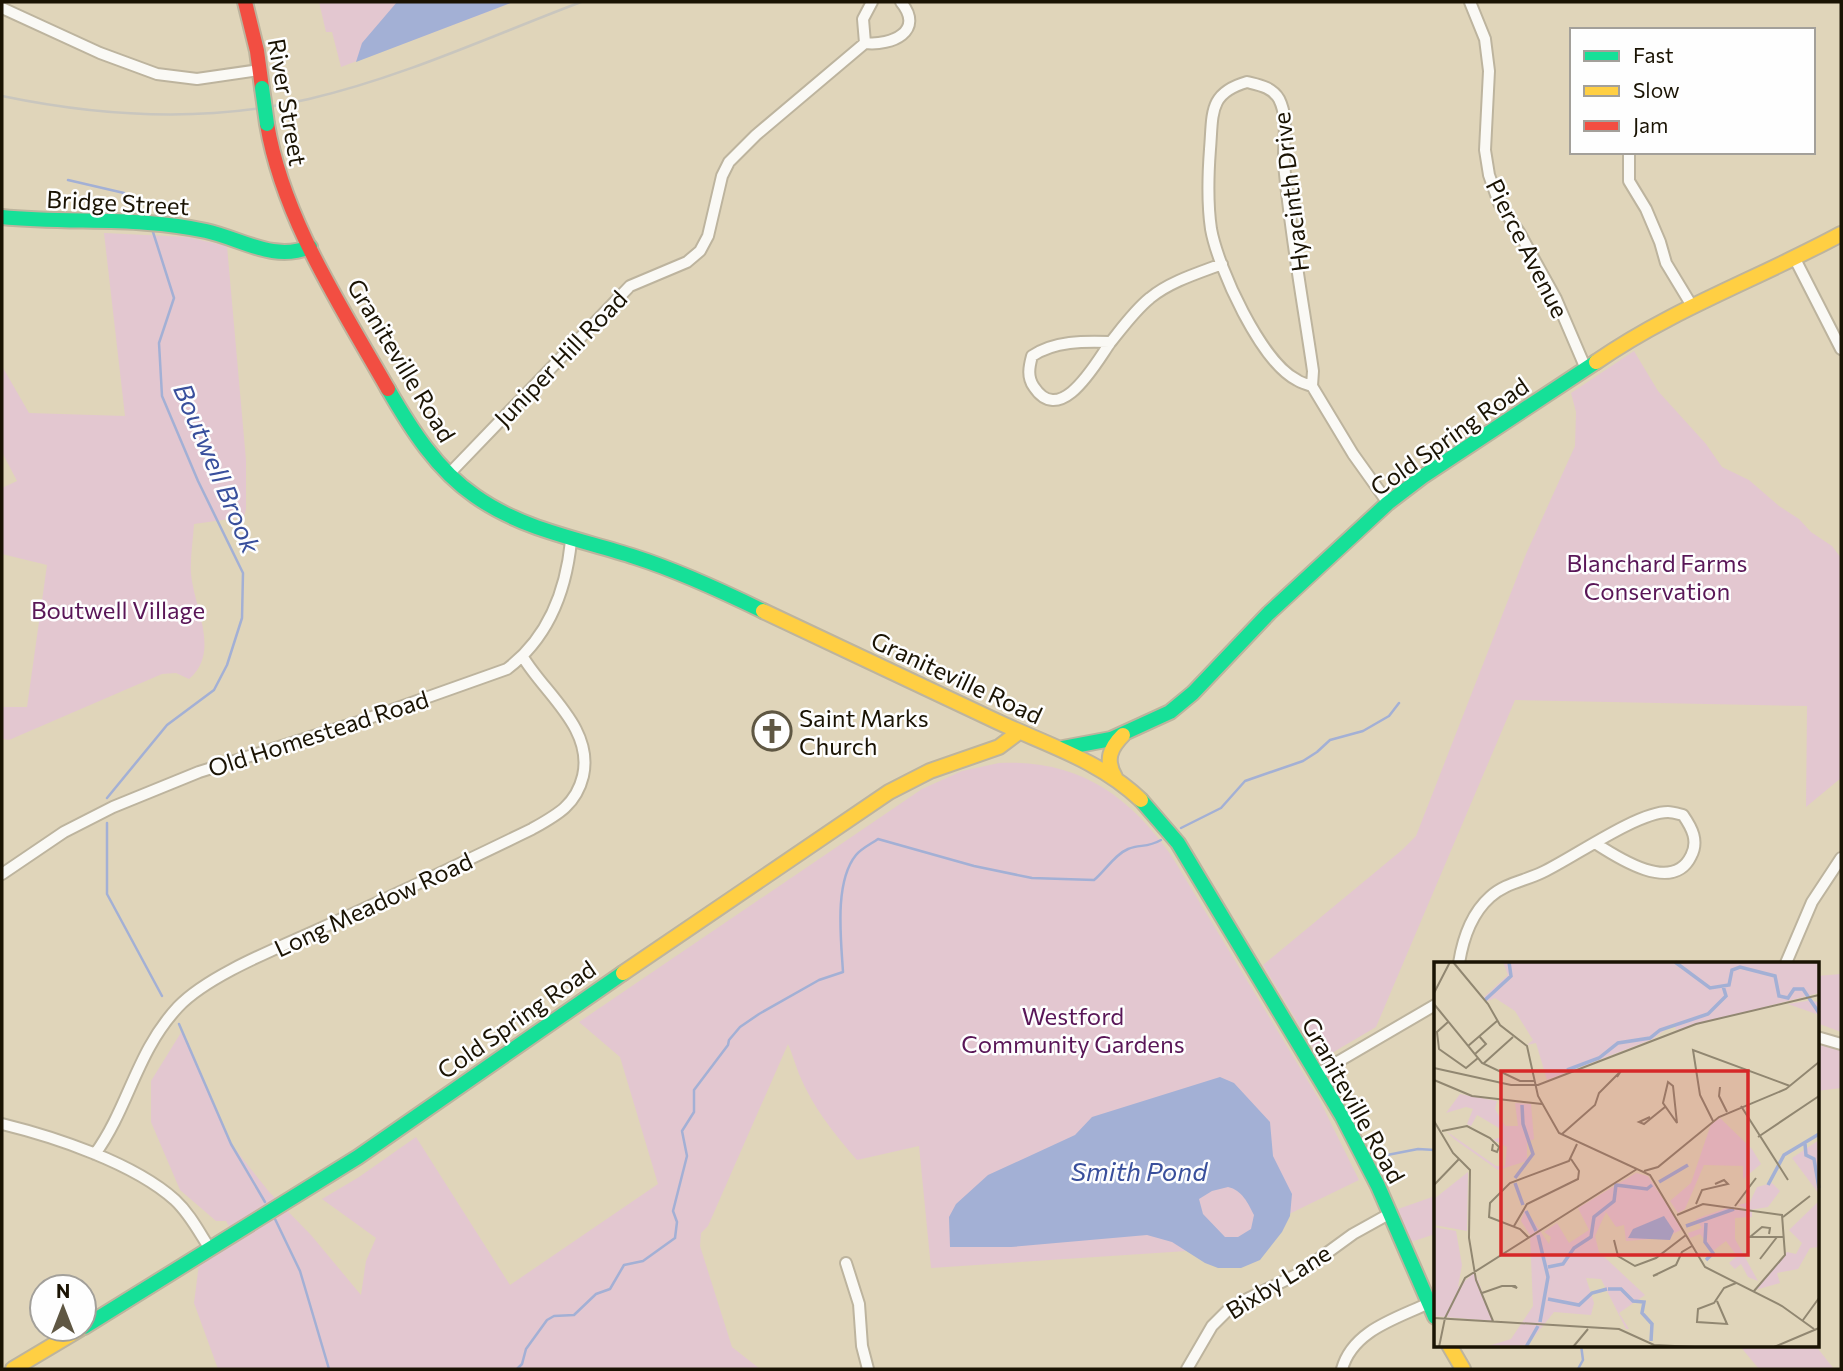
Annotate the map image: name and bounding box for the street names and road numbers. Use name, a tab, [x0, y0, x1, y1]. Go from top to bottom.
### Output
street label: River Street	[263, 36, 313, 168]
street label: Hyacinth Drive	[1266, 110, 1314, 274]
street label: Pierce Avenue	[1481, 174, 1575, 322]
street label: Bridge Street	[46, 184, 190, 220]
street label: Graniteville Road	[342, 273, 462, 447]
street label: Juniper Hill Road	[488, 284, 632, 432]
street label: Cold Spring Road	[1364, 371, 1534, 501]
street label: Graniteville Road	[867, 625, 1047, 729]
street label: Old Homestead Road	[204, 684, 432, 782]
street label: Long Meadow Road	[269, 845, 477, 963]
street label: Cold Spring Road	[431, 954, 601, 1084]
street label: Graniteville Road	[1296, 1012, 1412, 1188]
street label: Bixby Lane	[1220, 1237, 1336, 1325]

